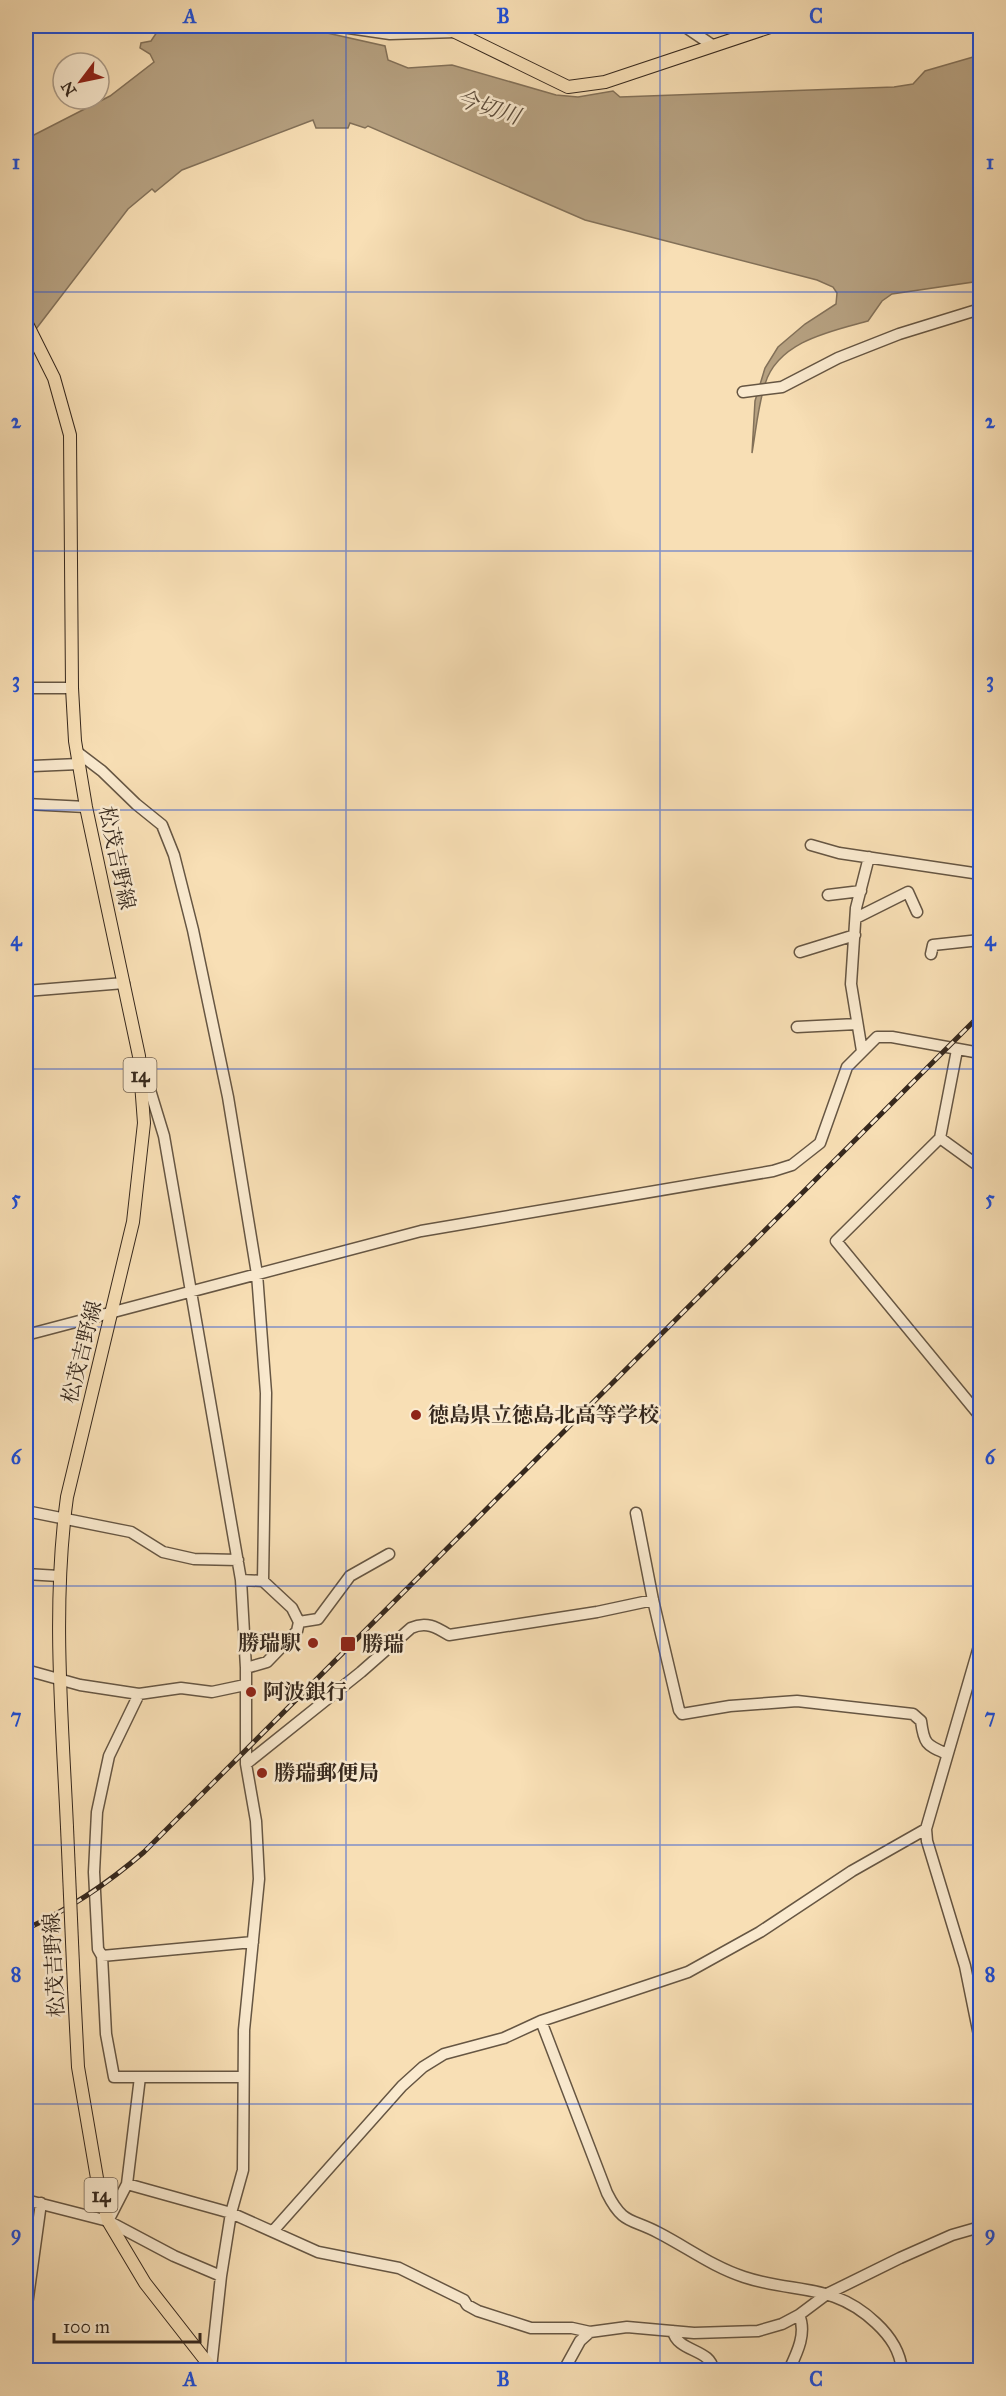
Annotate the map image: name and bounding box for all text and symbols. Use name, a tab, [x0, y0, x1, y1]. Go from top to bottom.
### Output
text: A	[181, 4, 197, 28]
text: B	[496, 4, 510, 28]
text: C	[809, 4, 823, 28]
north arrow	[51, 51, 111, 111]
text: N	[57, 78, 80, 99]
water label: 今切川	[452, 84, 525, 131]
text: 1	[12, 150, 20, 174]
text: 1	[986, 150, 994, 174]
text: 2	[11, 409, 22, 433]
text: 2	[985, 409, 996, 433]
text: 3	[12, 668, 20, 693]
text: 3	[986, 668, 994, 693]
street label: 松茂吉野線	[93, 804, 141, 912]
text: 4	[10, 927, 22, 952]
text: 4	[984, 927, 996, 952]
road number: 14	[124, 1058, 156, 1092]
text: 5	[11, 1186, 21, 1210]
text: 5	[985, 1186, 995, 1210]
street label: 松茂吉野線	[57, 1298, 107, 1406]
place label: 徳島県立徳島北高等学校	[428, 1402, 659, 1428]
marker: 徳島県立徳島北高等学校	[409, 1408, 423, 1422]
text: 6	[11, 1445, 23, 1469]
text: 6	[985, 1445, 997, 1469]
place label: 勝瑞駅	[238, 1630, 301, 1656]
place label: 勝瑞	[362, 1631, 404, 1657]
marker: 勝瑞	[339, 1635, 357, 1653]
marker: 勝瑞駅	[306, 1636, 320, 1650]
place label: 阿波銀行	[263, 1679, 347, 1705]
marker: 阿波銀行	[244, 1685, 258, 1699]
text: 7	[11, 1704, 22, 1728]
text: 7	[985, 1704, 996, 1728]
place label: 勝瑞郵便局	[274, 1760, 379, 1786]
marker: 勝瑞郵便局	[255, 1766, 269, 1780]
street label: 松茂吉野線	[38, 1912, 70, 2018]
text: 8	[11, 1962, 21, 1986]
text: 8	[985, 1962, 995, 1986]
road number: 14	[84, 2178, 118, 2212]
text: 9	[11, 2221, 21, 2246]
text: 9	[985, 2221, 995, 2246]
scale bar	[54, 2306, 200, 2344]
text: 100 m	[63, 2316, 110, 2338]
text: A	[181, 2367, 197, 2391]
text: B	[496, 2367, 510, 2391]
text: C	[809, 2367, 823, 2391]

